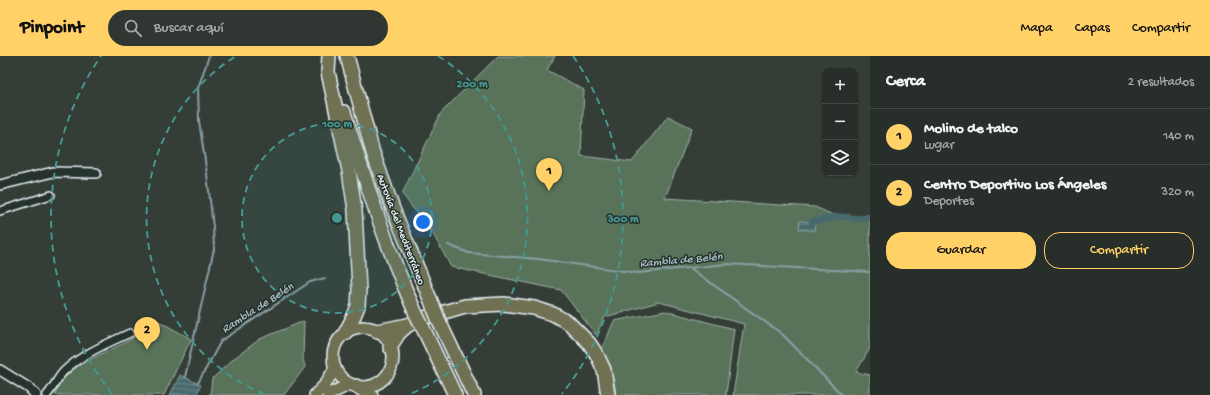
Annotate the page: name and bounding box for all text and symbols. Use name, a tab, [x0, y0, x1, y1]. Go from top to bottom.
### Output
search box	[108, 10, 388, 46]
text: Pinpoint	[20, 17, 84, 40]
icon: search	[122, 17, 144, 39]
text: Buscar aquí	[154, 19, 224, 37]
text: Mapa	[1021, 20, 1053, 37]
text: Capas	[1075, 20, 1110, 37]
text: Compartir	[1132, 20, 1190, 37]
map controls	[822, 68, 858, 176]
button: +	[822, 68, 858, 104]
text: Cerca	[886, 72, 925, 92]
text: 2 resultados	[1128, 75, 1194, 90]
text: 200 m	[457, 78, 488, 92]
button: −	[822, 104, 858, 140]
text: 100 m	[321, 118, 352, 132]
text: Molino de talco	[924, 120, 1018, 138]
text: 1	[896, 129, 902, 144]
text: 140 m	[1163, 129, 1194, 144]
text: Lugar	[924, 138, 954, 153]
button: layers	[822, 140, 858, 176]
pin: 1	[536, 158, 562, 191]
street label: Autovía del Mediterráneo	[373, 173, 427, 287]
text: Centro Deportivo Los Ángeles	[924, 176, 1106, 194]
text: 2	[896, 185, 902, 200]
text: 320 m	[1161, 185, 1194, 200]
text: Deportes	[924, 194, 974, 209]
centre of rings	[330, 211, 344, 225]
your location	[413, 212, 433, 232]
text: 300 m	[606, 213, 639, 227]
button: Guardar	[886, 232, 1036, 269]
button: Compartir	[1044, 232, 1194, 269]
water label: Rambla de Belén	[639, 250, 723, 272]
water label: Rambla de Belén	[220, 280, 297, 337]
pin: 2	[134, 317, 160, 350]

